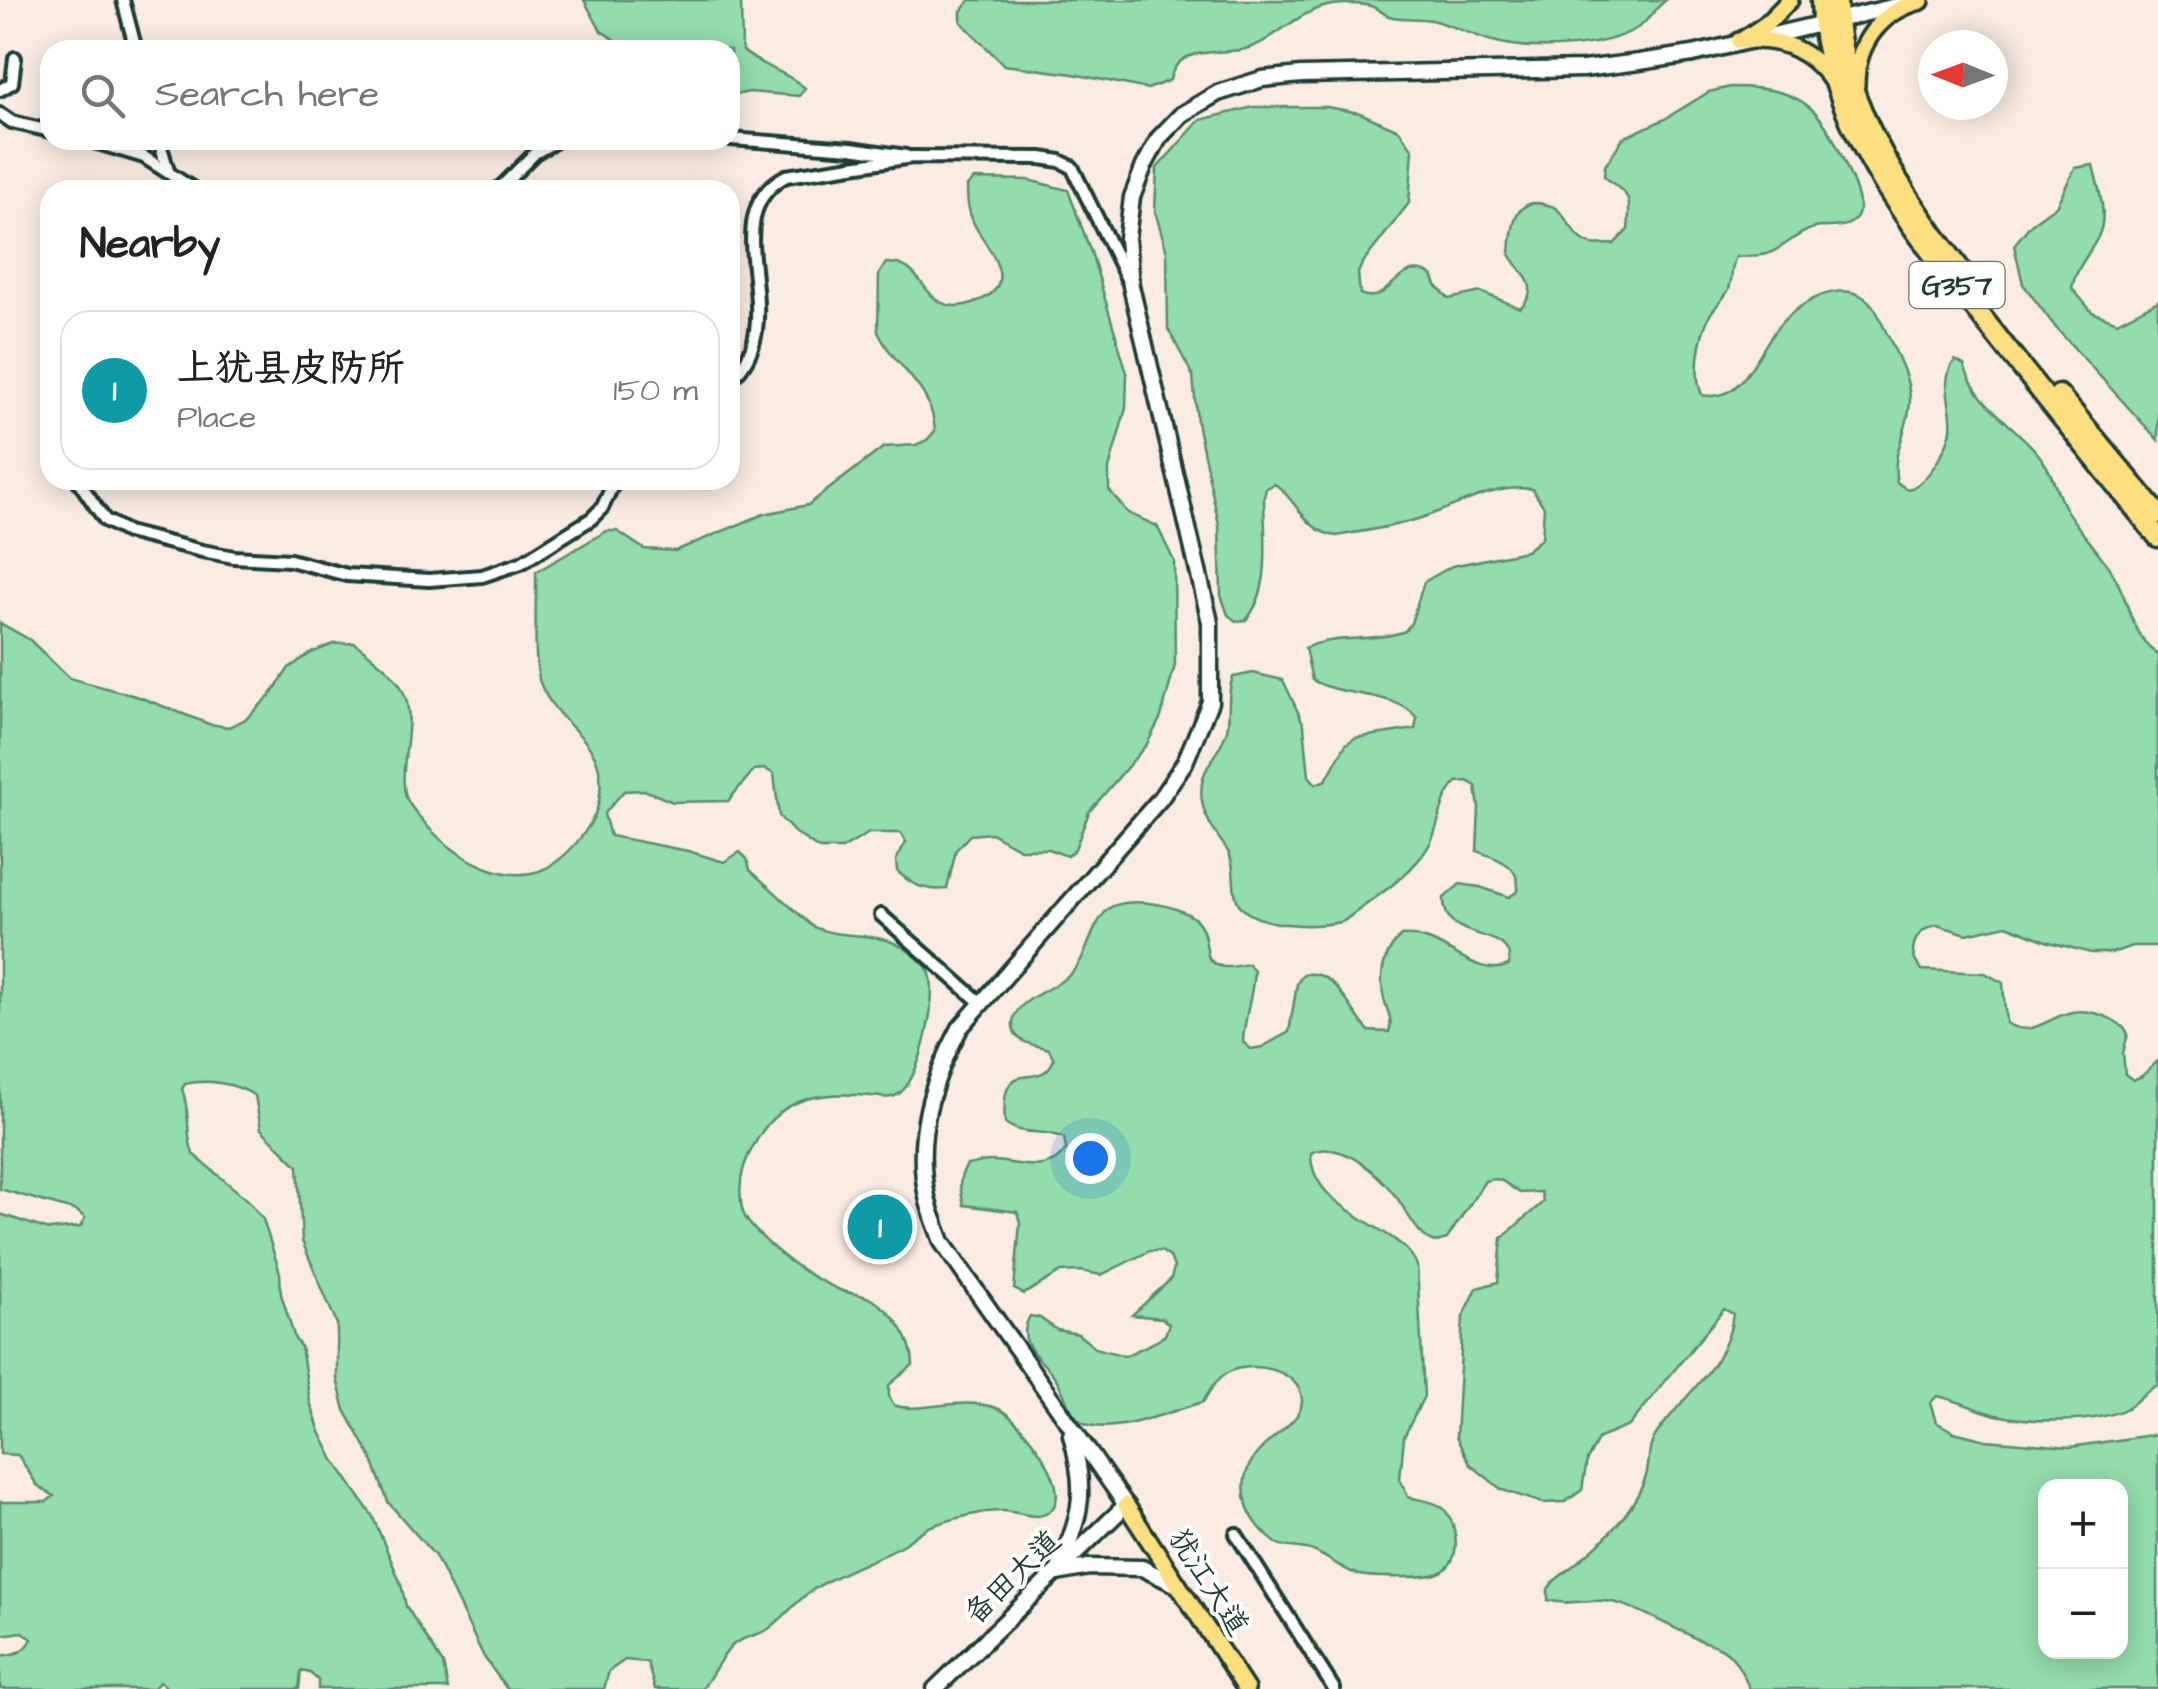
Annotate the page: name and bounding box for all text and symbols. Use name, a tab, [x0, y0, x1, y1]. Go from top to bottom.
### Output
north arrow	[1918, 30, 2008, 120]
search box	[40, 40, 740, 150]
icon: search	[75, 68, 130, 123]
text: Search here	[155, 69, 379, 121]
text: Nearby	[80, 216, 220, 274]
road number: G357	[1910, 262, 2004, 308]
text: 上犹县皮防所	[177, 343, 405, 395]
text: 1	[112, 368, 117, 413]
text: 150 m	[613, 368, 698, 413]
text: Place	[177, 395, 256, 440]
your location	[1065, 1133, 1116, 1184]
pin: 1	[848, 1190, 912, 1264]
map controls	[2038, 1479, 2128, 1659]
button: +	[2038, 1479, 2128, 1569]
street label: 备田大道	[955, 1521, 1070, 1635]
street label: 犹江大道	[1158, 1521, 1258, 1644]
button: −	[2038, 1569, 2128, 1659]

